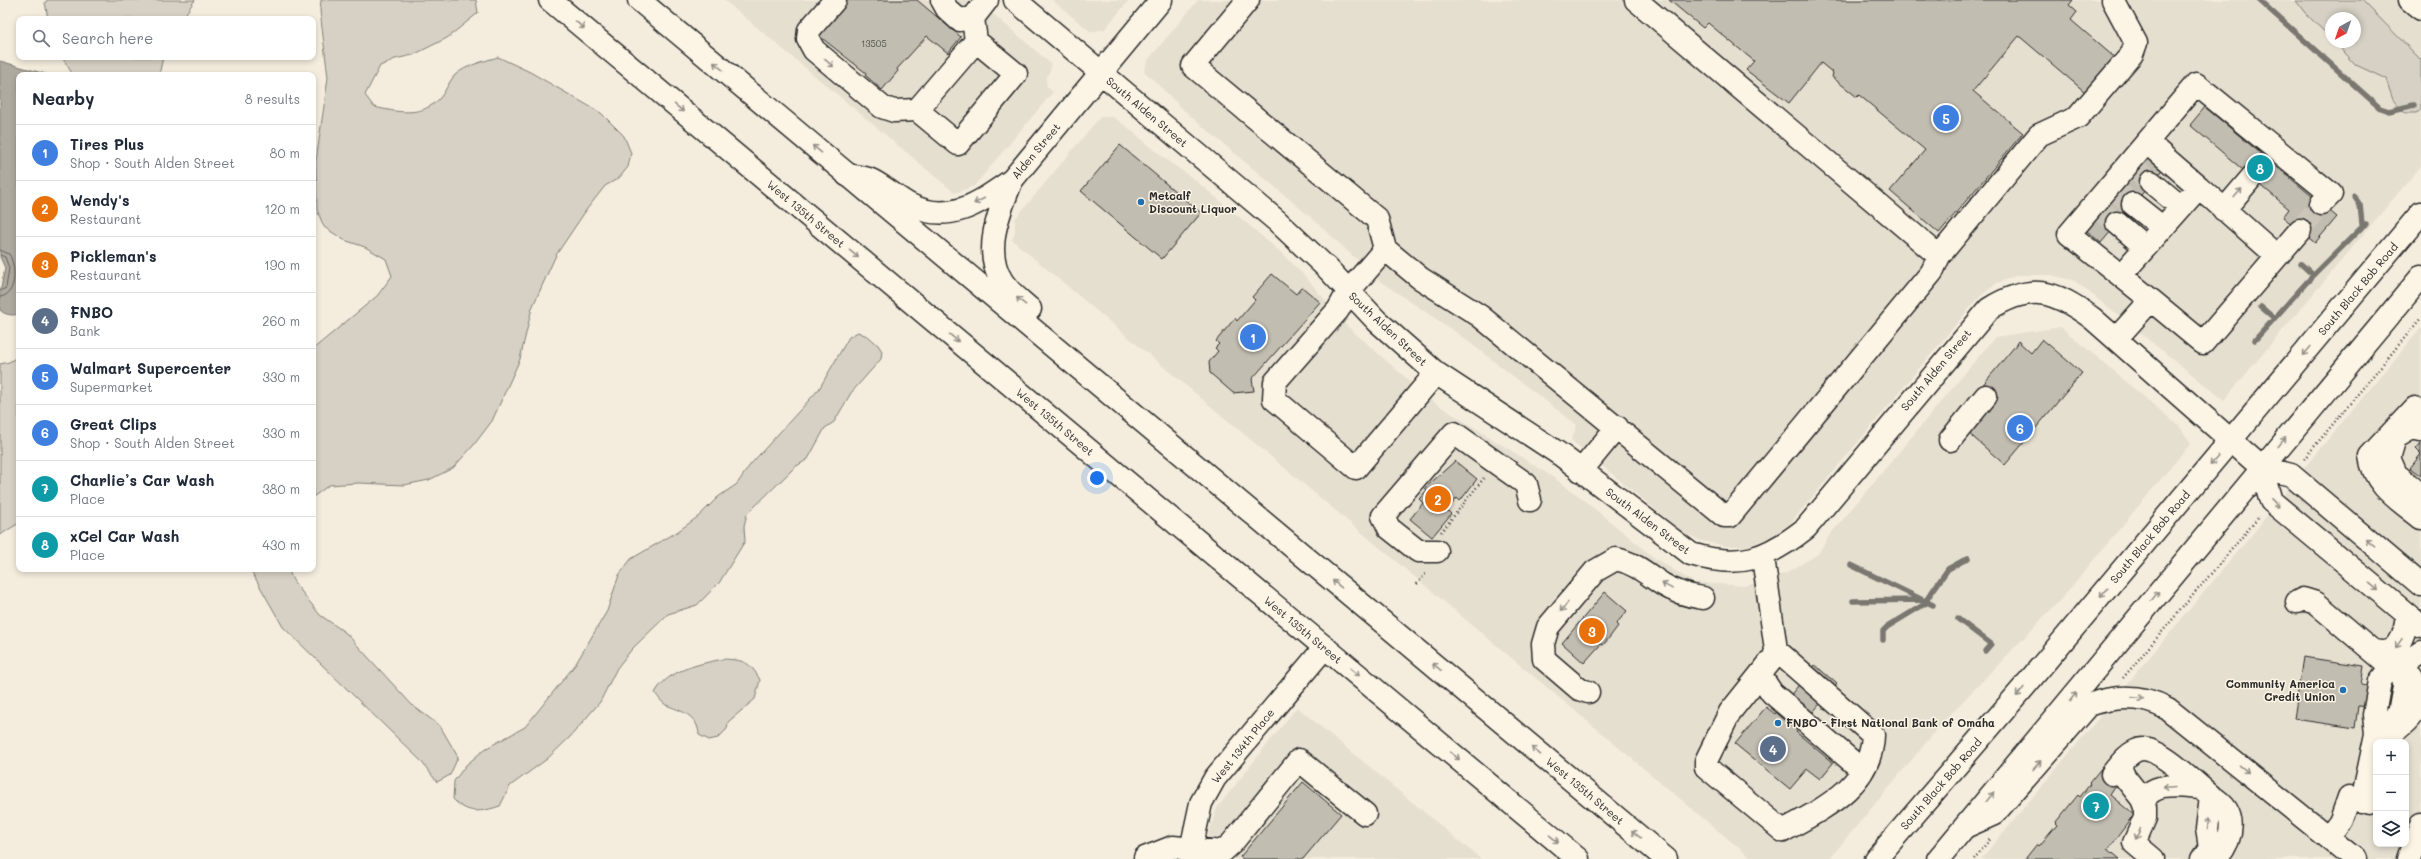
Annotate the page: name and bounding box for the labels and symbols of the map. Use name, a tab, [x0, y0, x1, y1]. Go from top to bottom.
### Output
north arrow	[2325, 12, 2361, 48]
one-way arrow	[574, 21, 585, 29]
house number: 13505	[861, 38, 887, 49]
one-way arrow	[824, 58, 835, 67]
one-way arrow	[712, 61, 723, 70]
street label: South Alden Street	[1103, 73, 1191, 150]
pin: 5	[1933, 103, 1959, 133]
one-way arrow	[674, 104, 685, 113]
street label: Alden Street	[1008, 119, 1064, 182]
one-way arrow	[812, 145, 823, 154]
pin: 8	[2247, 153, 2273, 183]
street label: West 135th Street	[764, 177, 849, 251]
place label: Metcalf Discount Liquor	[1149, 188, 1237, 216]
one-way arrow	[2234, 188, 2243, 199]
marker: Metcalf Discount Liquor	[1136, 197, 1146, 207]
one-way arrow	[974, 198, 986, 206]
street label: South Black Bob Road	[2314, 239, 2401, 338]
one-way arrow	[849, 250, 860, 259]
street label: South Alden Street	[1346, 288, 1431, 369]
one-way arrow	[1016, 297, 1027, 306]
pin: 1	[1240, 322, 1266, 352]
street label: South Alden Street	[1897, 326, 1974, 414]
one-way arrow	[949, 333, 960, 342]
one-way arrow	[2302, 345, 2311, 356]
street label: West 135th Street	[1013, 385, 1098, 459]
pin: 6	[2007, 413, 2033, 443]
one-way arrow	[2278, 436, 2287, 447]
one-way arrow	[2210, 456, 2219, 466]
your location	[1087, 468, 1107, 488]
pin: 2	[1425, 484, 1451, 514]
street label: South Alden Street	[1603, 484, 1694, 557]
street label: South Black Bob Road	[2106, 487, 2193, 586]
one-way arrow	[2270, 498, 2279, 508]
one-way arrow	[2365, 537, 2375, 546]
one-way arrow	[1332, 579, 1342, 588]
one-way arrow	[1661, 582, 1673, 589]
one-way arrow	[2368, 582, 2379, 591]
one-way arrow	[2099, 587, 2108, 598]
one-way arrow	[2151, 591, 2160, 601]
street label: West 135th Street	[1261, 593, 1346, 667]
one-way arrow	[1560, 602, 1569, 613]
pin: 3	[1579, 616, 1605, 646]
one-way arrow	[2395, 637, 2403, 648]
one-way arrow	[1431, 663, 1442, 672]
one-way arrow	[1349, 668, 1360, 677]
place label: Community America Credit Union	[2226, 676, 2335, 704]
marker: Community America Credit Union	[2338, 685, 2348, 695]
one-way arrow	[2016, 687, 2025, 697]
one-way arrow	[2068, 691, 2077, 702]
one-way arrow	[2131, 695, 2144, 702]
street label: West 134th Place	[1208, 705, 1278, 786]
place label: FNBO - First National Bank of Omaha	[1786, 715, 1995, 730]
marker: FNBO - First National Bank of Omaha	[1773, 718, 1783, 728]
pin: 4	[1760, 734, 1786, 764]
street label: South Black Bob Road	[1897, 735, 1985, 833]
one-way arrow	[1531, 746, 1542, 755]
one-way arrow	[1449, 751, 1460, 760]
street label: West 135th Street	[1543, 754, 1628, 828]
one-way arrow	[2032, 760, 2041, 770]
one-way arrow	[2239, 765, 2250, 774]
one-way arrow	[2163, 783, 2176, 791]
pin: 7	[2083, 791, 2109, 821]
one-way arrow	[1986, 792, 1995, 802]
one-way arrow	[2205, 817, 2212, 830]
one-way arrow	[2133, 827, 2141, 839]
one-way arrow	[1631, 829, 1641, 838]
one-way arrow	[1549, 835, 1560, 844]

